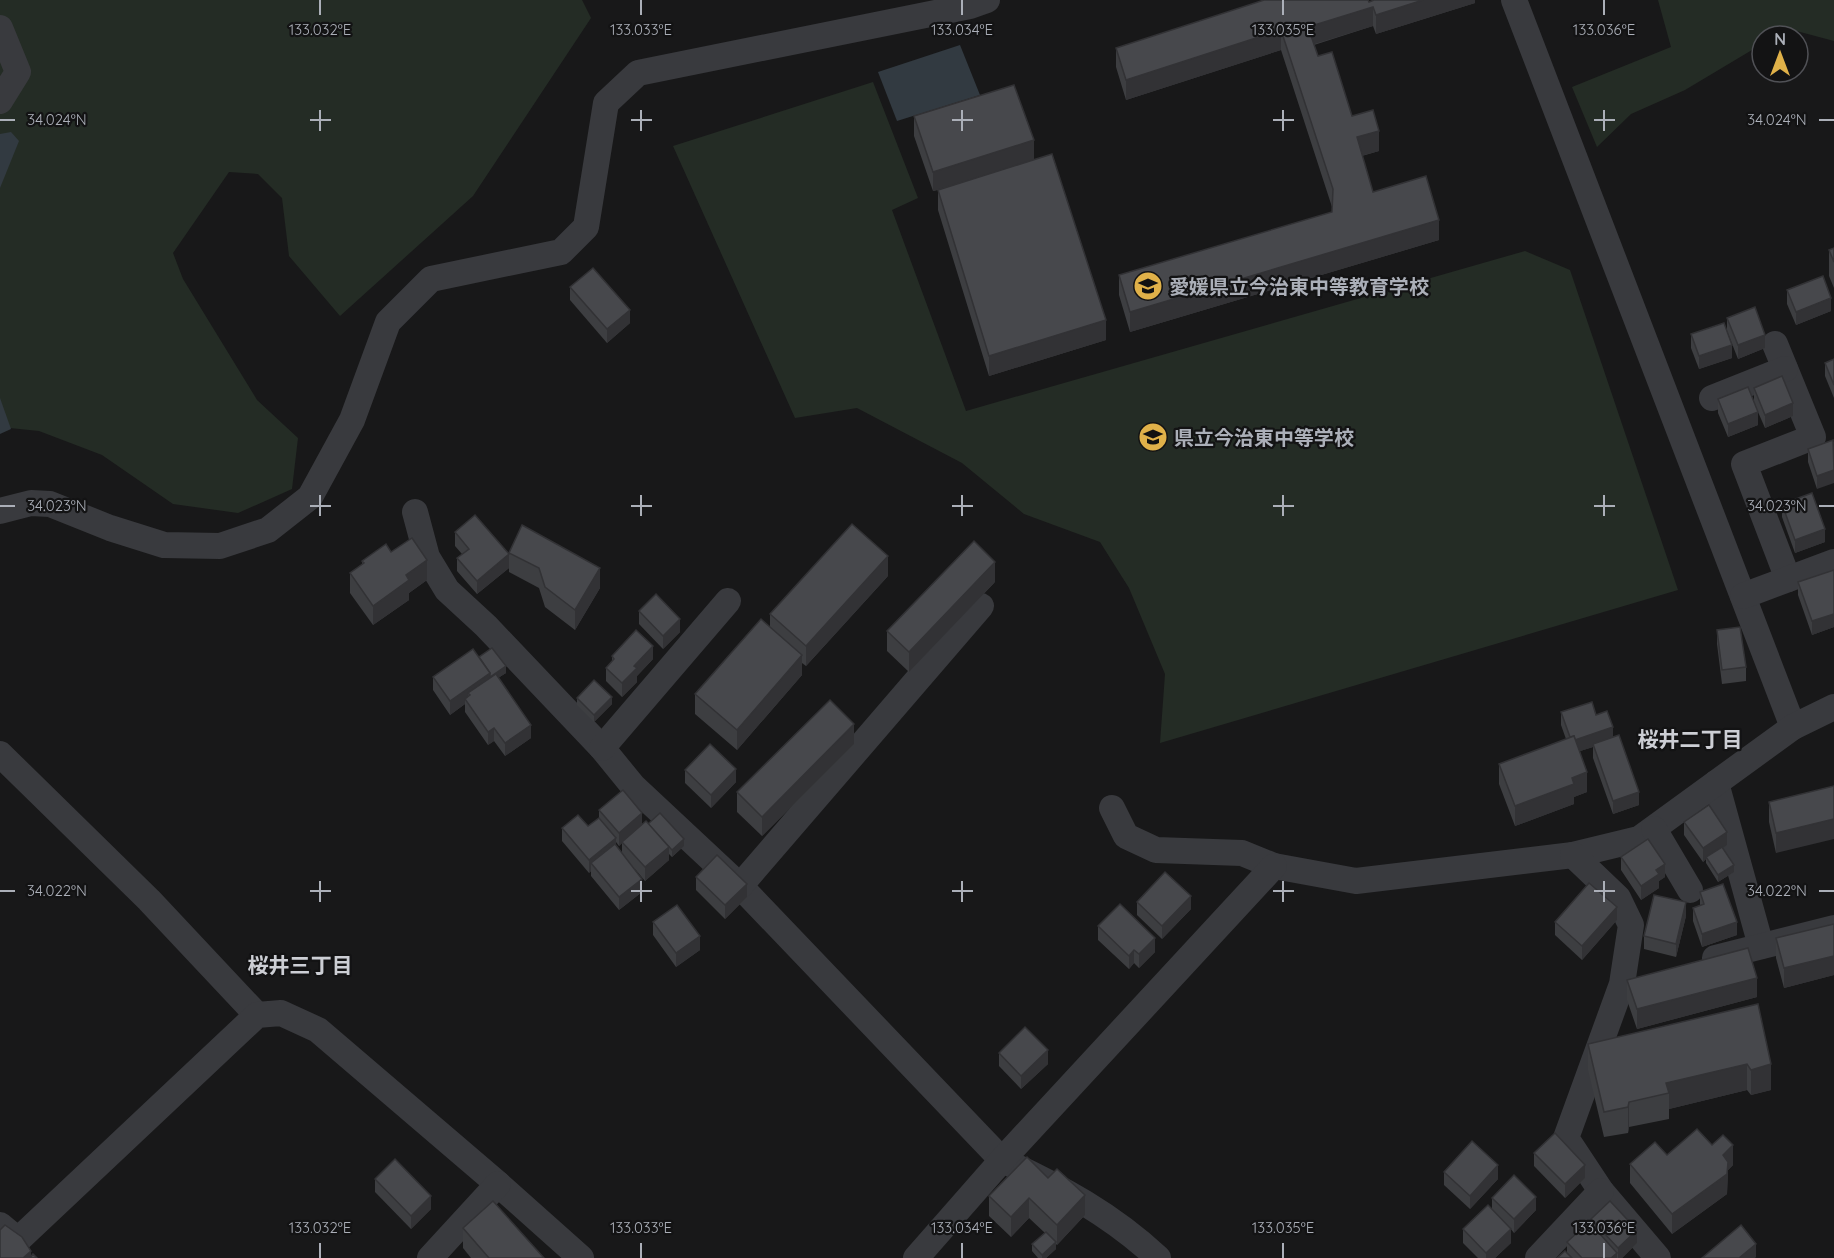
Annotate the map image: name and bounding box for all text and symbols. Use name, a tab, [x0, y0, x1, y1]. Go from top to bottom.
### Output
text: 133.032°E	[289, 20, 351, 39]
text: 133.033°E	[610, 20, 672, 39]
text: 133.034°E	[931, 20, 993, 39]
text: 133.035°E	[1252, 20, 1314, 39]
text: 133.036°E	[1573, 20, 1635, 39]
north arrow	[1750, 24, 1810, 84]
text: N	[1774, 29, 1786, 49]
text: 34.024°N	[27, 110, 87, 129]
text: 34.024°N	[1747, 110, 1807, 129]
school or university icon: 愛媛県立今治東中等教育学校	[1132, 270, 1164, 302]
place label: 愛媛県立今治東中等教育学校	[1169, 274, 1429, 299]
school or university icon: 県立今治東中等学校	[1137, 421, 1169, 453]
place label: 県立今治東中等学校	[1174, 425, 1354, 450]
text: 34.023°N	[27, 496, 87, 515]
text: 34.023°N	[1747, 496, 1807, 515]
district label: 桜井二丁目	[1638, 726, 1743, 752]
text: 34.022°N	[27, 881, 87, 900]
text: 34.022°N	[1747, 881, 1807, 900]
district label: 桜井三丁目	[248, 952, 353, 978]
text: 133.032°E	[289, 1218, 351, 1237]
text: 133.033°E	[610, 1218, 672, 1237]
text: 133.034°E	[931, 1218, 993, 1237]
text: 133.035°E	[1252, 1218, 1314, 1237]
text: 133.036°E	[1573, 1218, 1635, 1237]

